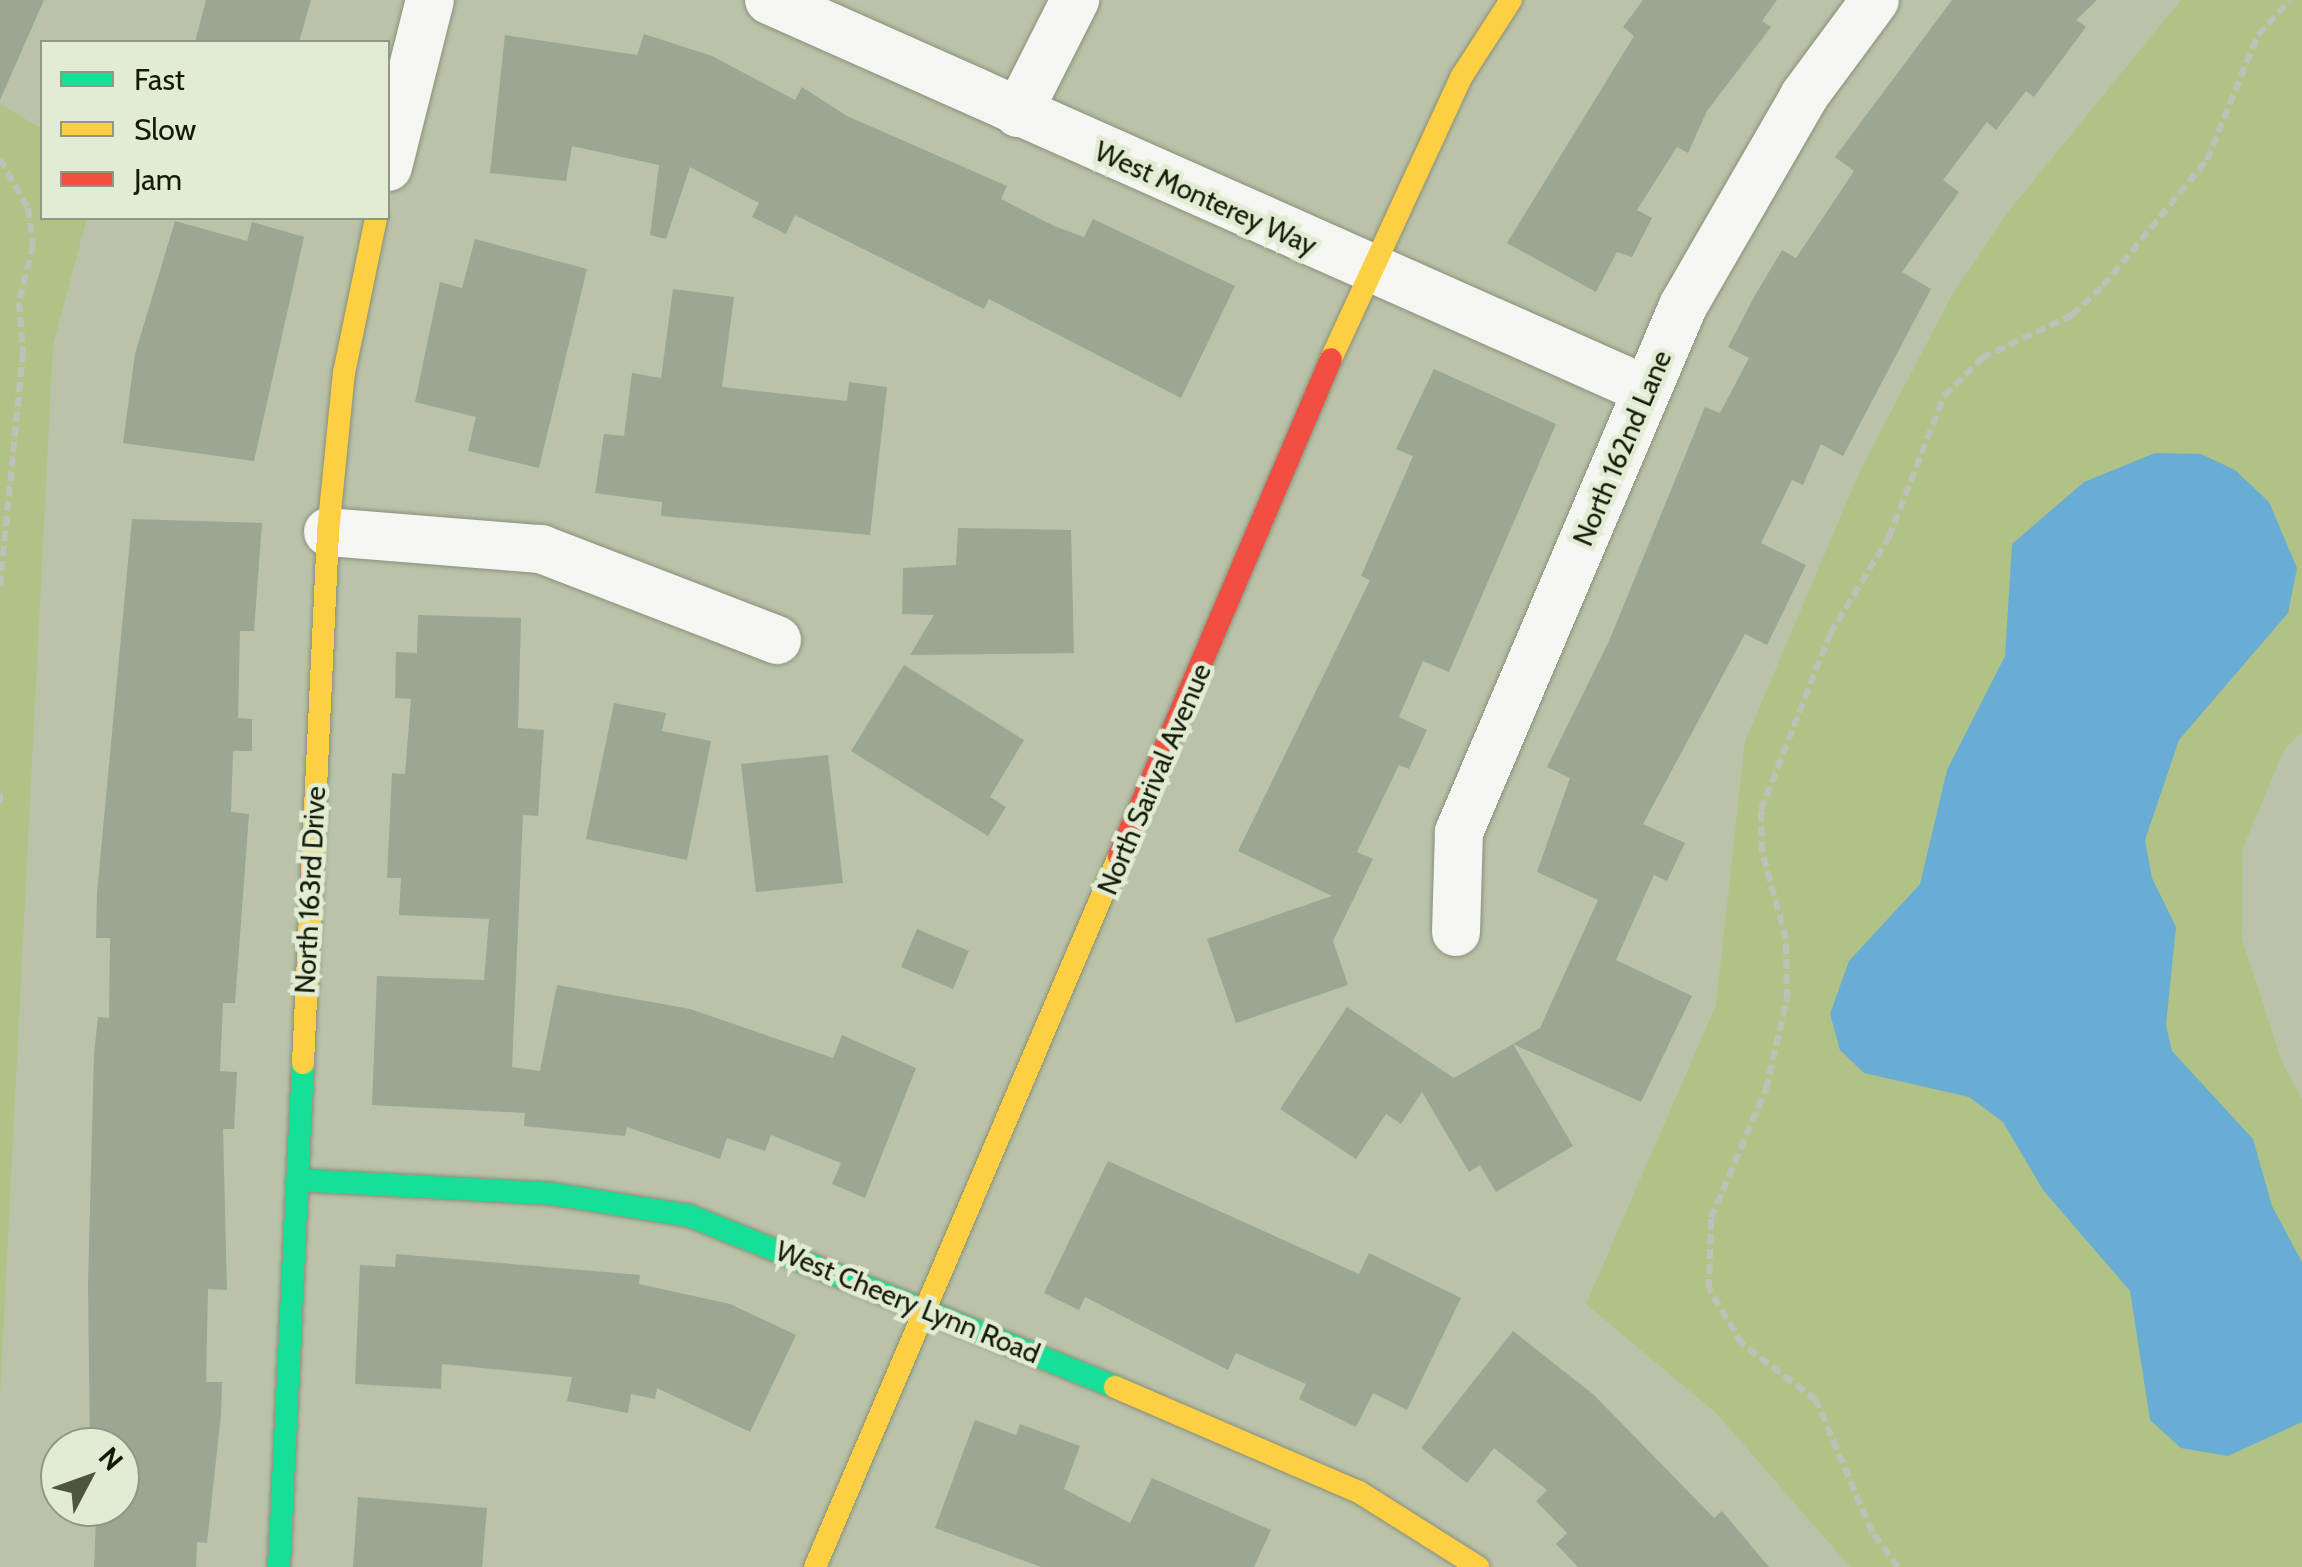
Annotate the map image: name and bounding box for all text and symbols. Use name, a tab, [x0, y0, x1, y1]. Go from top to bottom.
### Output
legend	[40, 40, 390, 220]
text: Fast	[134, 61, 185, 98]
text: Slow	[134, 111, 196, 148]
street label: West Monterey Way	[1090, 134, 1322, 262]
text: Jam	[134, 161, 182, 198]
street label: North 162nd Lane	[1566, 345, 1678, 551]
street label: North Sarival Avenue	[1090, 658, 1218, 900]
street label: North 163rd Drive	[288, 785, 332, 995]
street label: West Cheery Lynn Road	[771, 1234, 1045, 1370]
north arrow	[40, 1427, 140, 1527]
text: N	[92, 1440, 130, 1477]

